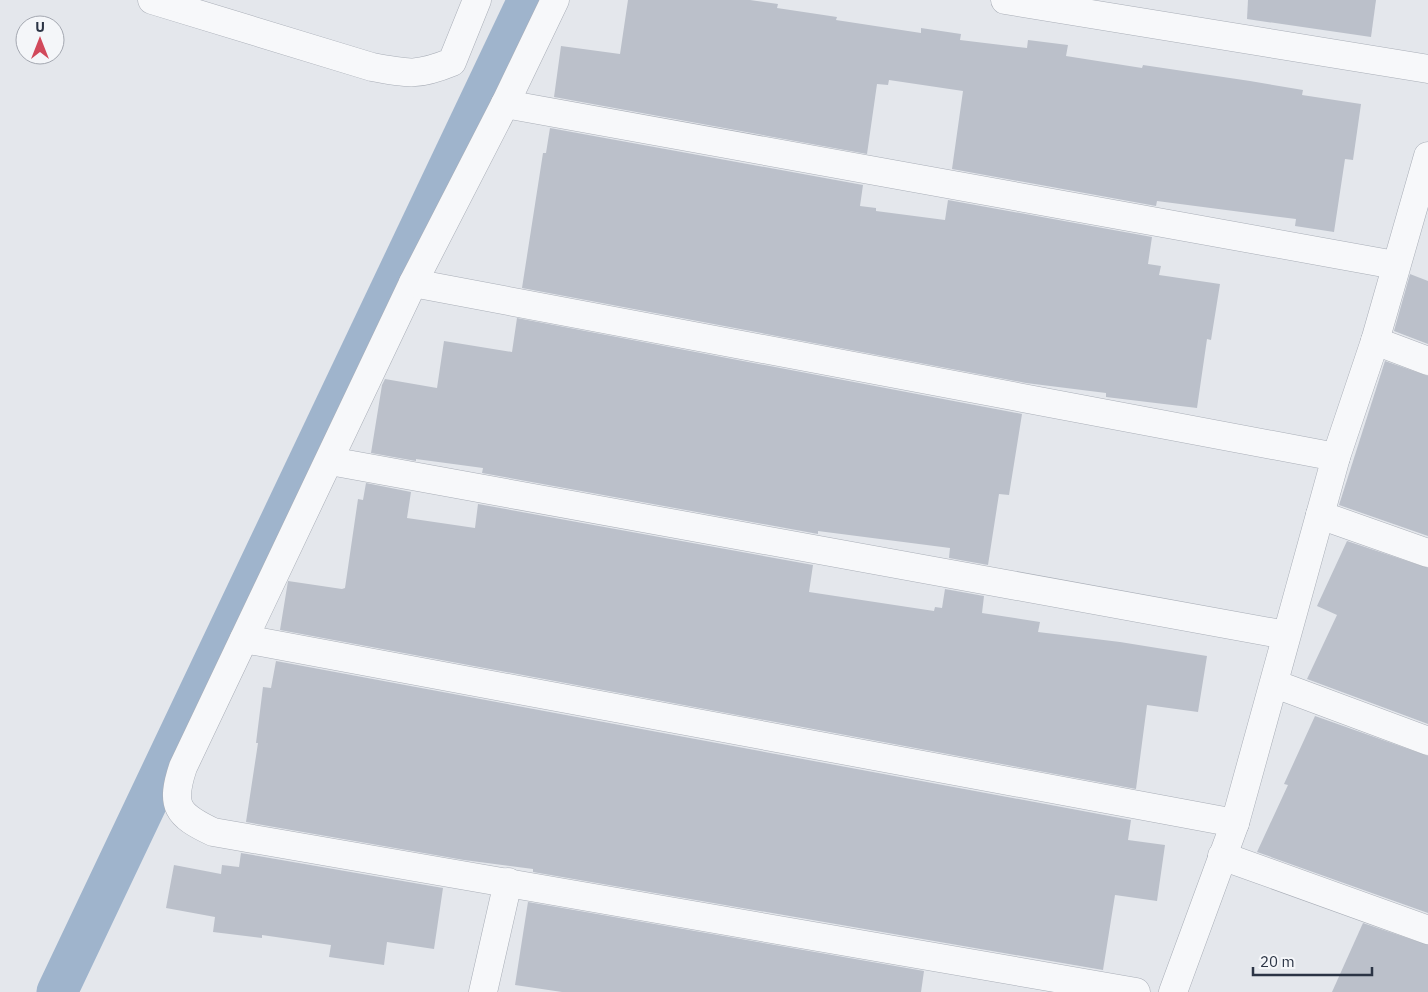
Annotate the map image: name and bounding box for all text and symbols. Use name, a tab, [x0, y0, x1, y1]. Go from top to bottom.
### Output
north arrow	[15, 15, 65, 65]
text: U	[35, 18, 45, 36]
scale bar	[1253, 944, 1372, 976]
text: 20 m	[1260, 952, 1295, 971]

